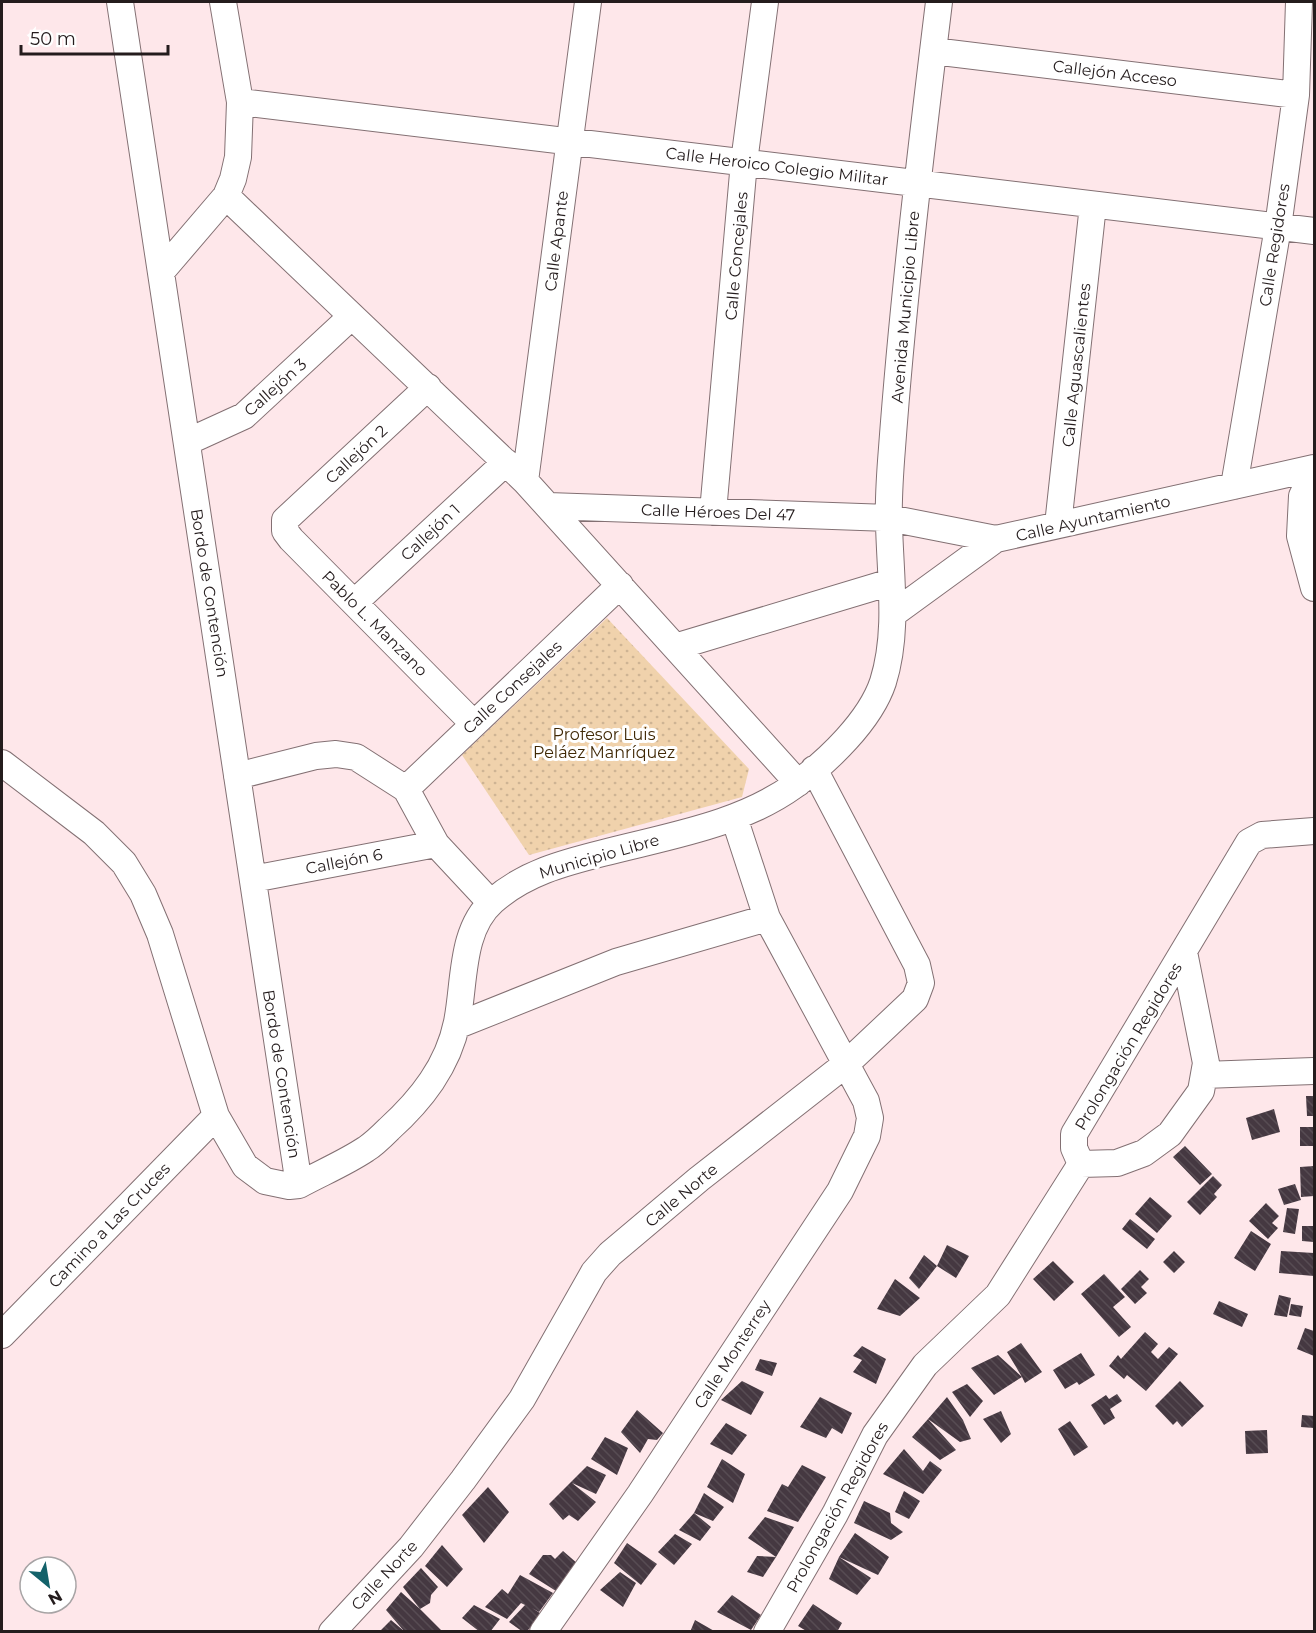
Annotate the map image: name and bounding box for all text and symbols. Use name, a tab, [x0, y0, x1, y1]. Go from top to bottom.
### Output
scale bar	[21, 18, 168, 56]
text: 50 m	[30, 28, 76, 50]
street label: Callejón Acceso	[1052, 56, 1178, 91]
street label: Calle Heroico Colegio Militar	[665, 143, 889, 190]
street label: Calle Regidores	[1255, 182, 1294, 308]
street label: Calle Apante	[541, 190, 572, 293]
street label: Calle Concejales	[721, 191, 752, 321]
street label: Avenida Municipio Libre	[888, 210, 923, 404]
street label: Calle Aguascalientes	[1058, 282, 1095, 448]
street label: Callejón 3	[240, 354, 310, 420]
street label: Callejón 2	[322, 421, 391, 488]
street label: Calle Ayuntamiento	[1014, 491, 1172, 546]
street label: Callejón 1	[397, 500, 464, 565]
street label: Calle Héroes Del 47	[641, 500, 795, 525]
street label: Bordo de Contención	[187, 507, 232, 679]
street label: Pablo L. Manzano	[318, 567, 431, 680]
street label: Calle Consejales	[459, 637, 566, 738]
park label: Profesor Luis Peláez Manríquez	[533, 725, 675, 762]
street label: Municipio Libre	[537, 830, 661, 883]
street label: Callejón 6	[304, 845, 384, 878]
street label: Prolongación Regidores	[1071, 959, 1186, 1134]
street label: Bordo de Contención	[259, 988, 304, 1160]
street label: Camino a Las Cruces	[45, 1159, 174, 1292]
street label: Calle Norte	[641, 1160, 721, 1231]
street label: Calle Monterrey	[690, 1296, 775, 1412]
street label: Prolongación Regidores	[783, 1418, 892, 1596]
street label: Calle Norte	[347, 1536, 422, 1614]
north arrow	[18, 1555, 78, 1615]
text: N	[45, 1586, 66, 1609]

